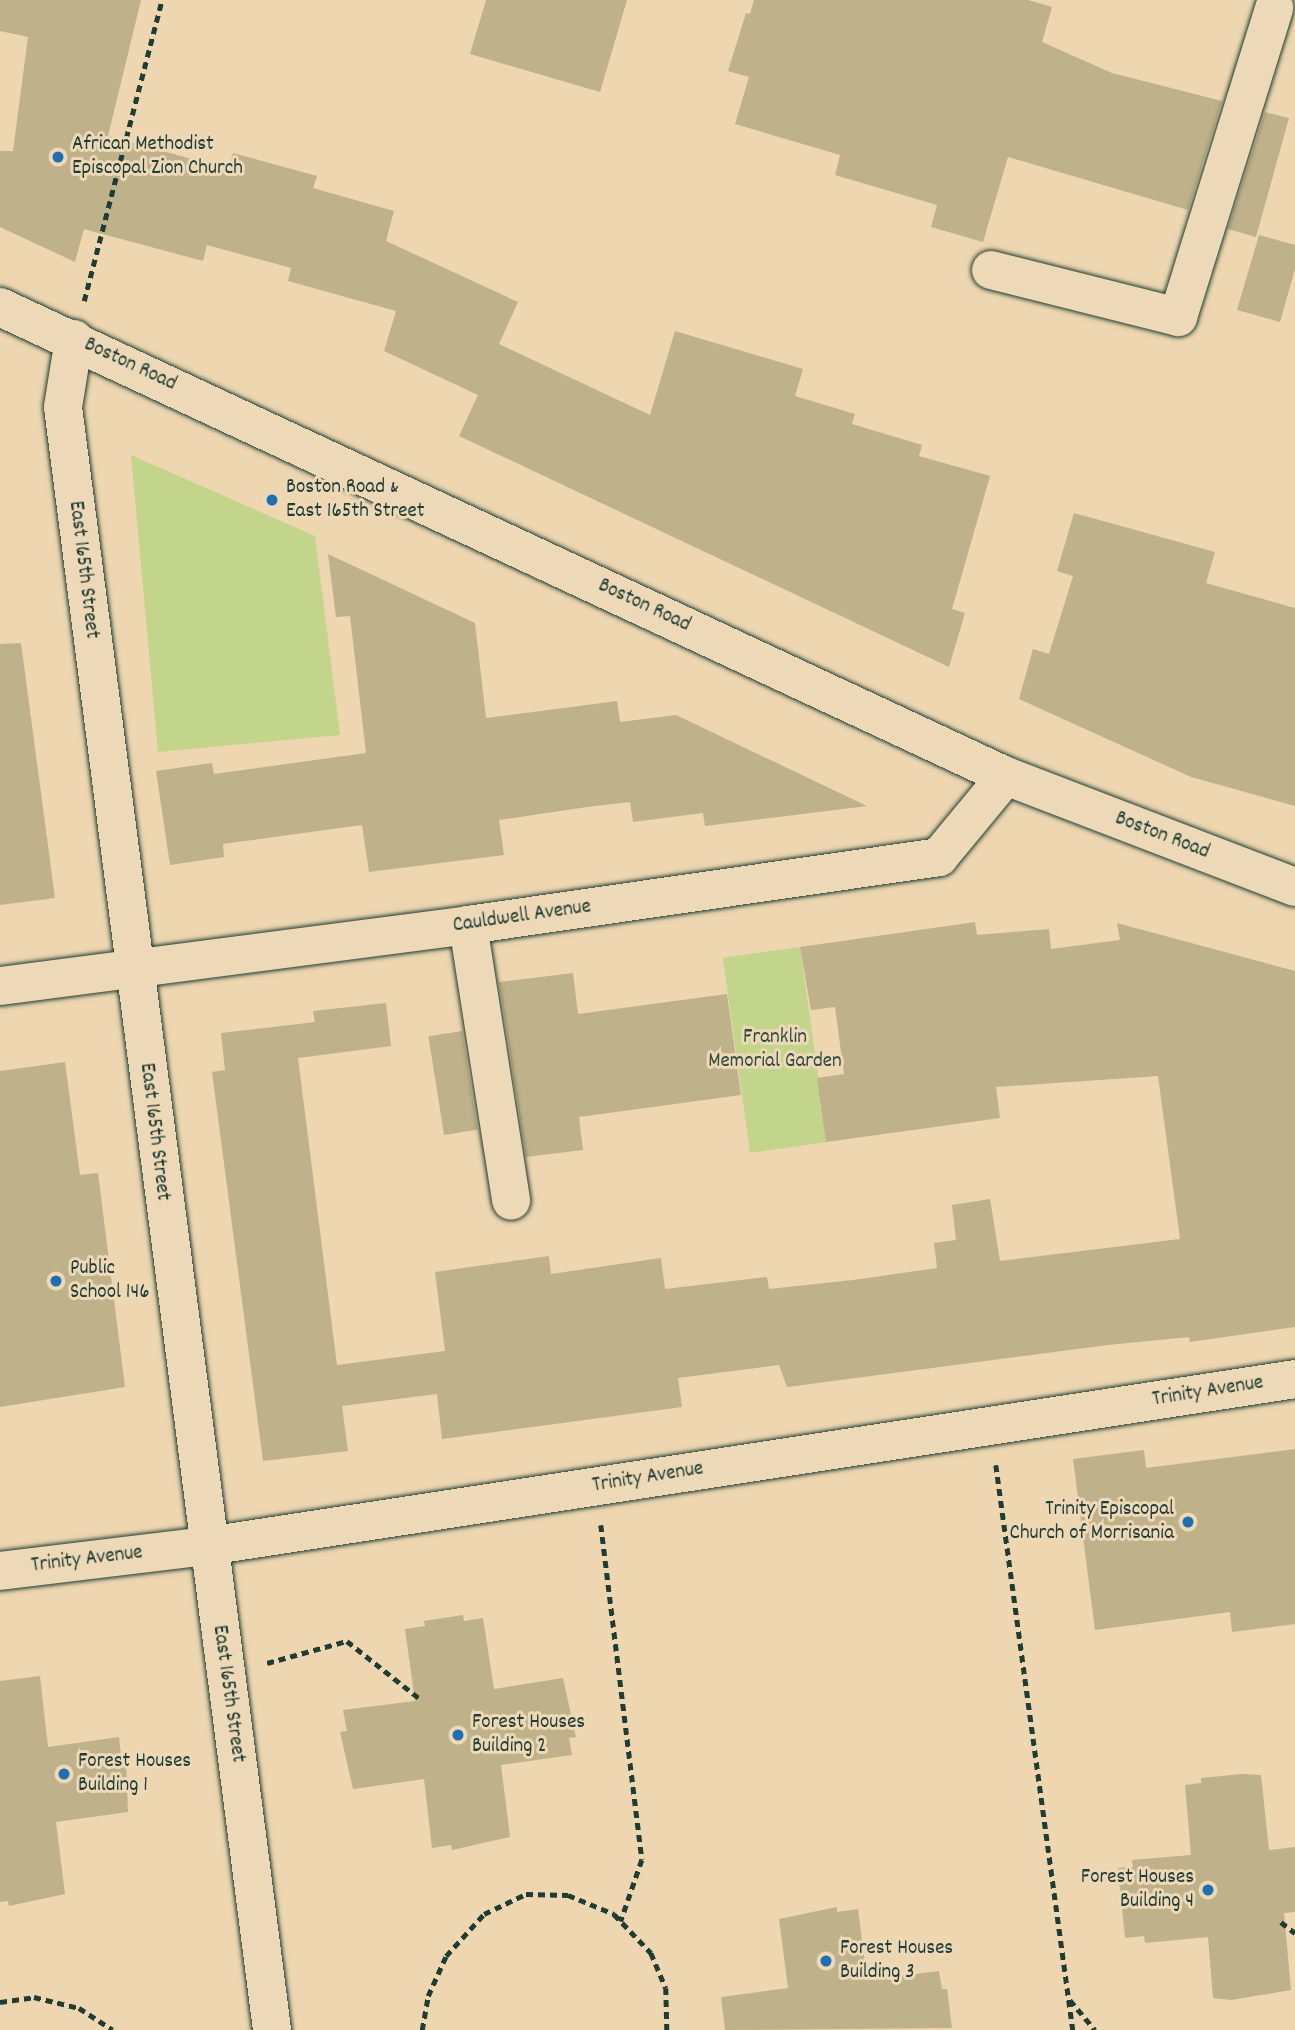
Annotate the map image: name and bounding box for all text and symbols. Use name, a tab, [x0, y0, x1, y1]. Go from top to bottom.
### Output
place label: African Methodist Episcopal Zion Church	[72, 132, 243, 182]
marker: African Methodist Episcopal Zion Church	[50, 149, 66, 165]
street label: Boston Road	[80, 333, 180, 397]
place label: Boston Road & East 165th Street	[286, 475, 425, 525]
marker: Boston Road & East 165th Street	[264, 492, 280, 508]
street label: East 165th Street	[62, 500, 104, 640]
street label: Boston Road	[594, 574, 694, 638]
street label: Boston Road	[1111, 806, 1213, 866]
street label: Cauldwell Avenue	[451, 895, 593, 939]
park label: Franklin Memorial Garden	[708, 1025, 842, 1075]
street label: East 165th Street	[133, 1062, 175, 1202]
place label: Public School 146	[70, 1256, 149, 1306]
marker: Public School 146	[48, 1273, 64, 1289]
street label: Trinity Avenue	[1151, 1371, 1265, 1413]
street label: Trinity Avenue	[591, 1457, 705, 1499]
place label: Trinity Episcopal Church of Morrisania	[1010, 1497, 1174, 1547]
marker: Trinity Episcopal Church of Morrisania	[1180, 1514, 1196, 1530]
street label: Trinity Avenue	[30, 1541, 144, 1579]
street label: East 165th Street	[206, 1624, 250, 1764]
place label: Forest Houses Building 2	[472, 1710, 585, 1760]
marker: Forest Houses Building 2	[450, 1727, 466, 1743]
place label: Forest Houses Building 1	[78, 1749, 191, 1799]
marker: Forest Houses Building 1	[56, 1766, 72, 1782]
place label: Forest Houses Building 4	[1081, 1865, 1194, 1915]
marker: Forest Houses Building 4	[1200, 1882, 1216, 1898]
place label: Forest Houses Building 3	[840, 1936, 953, 1986]
marker: Forest Houses Building 3	[818, 1953, 834, 1969]

